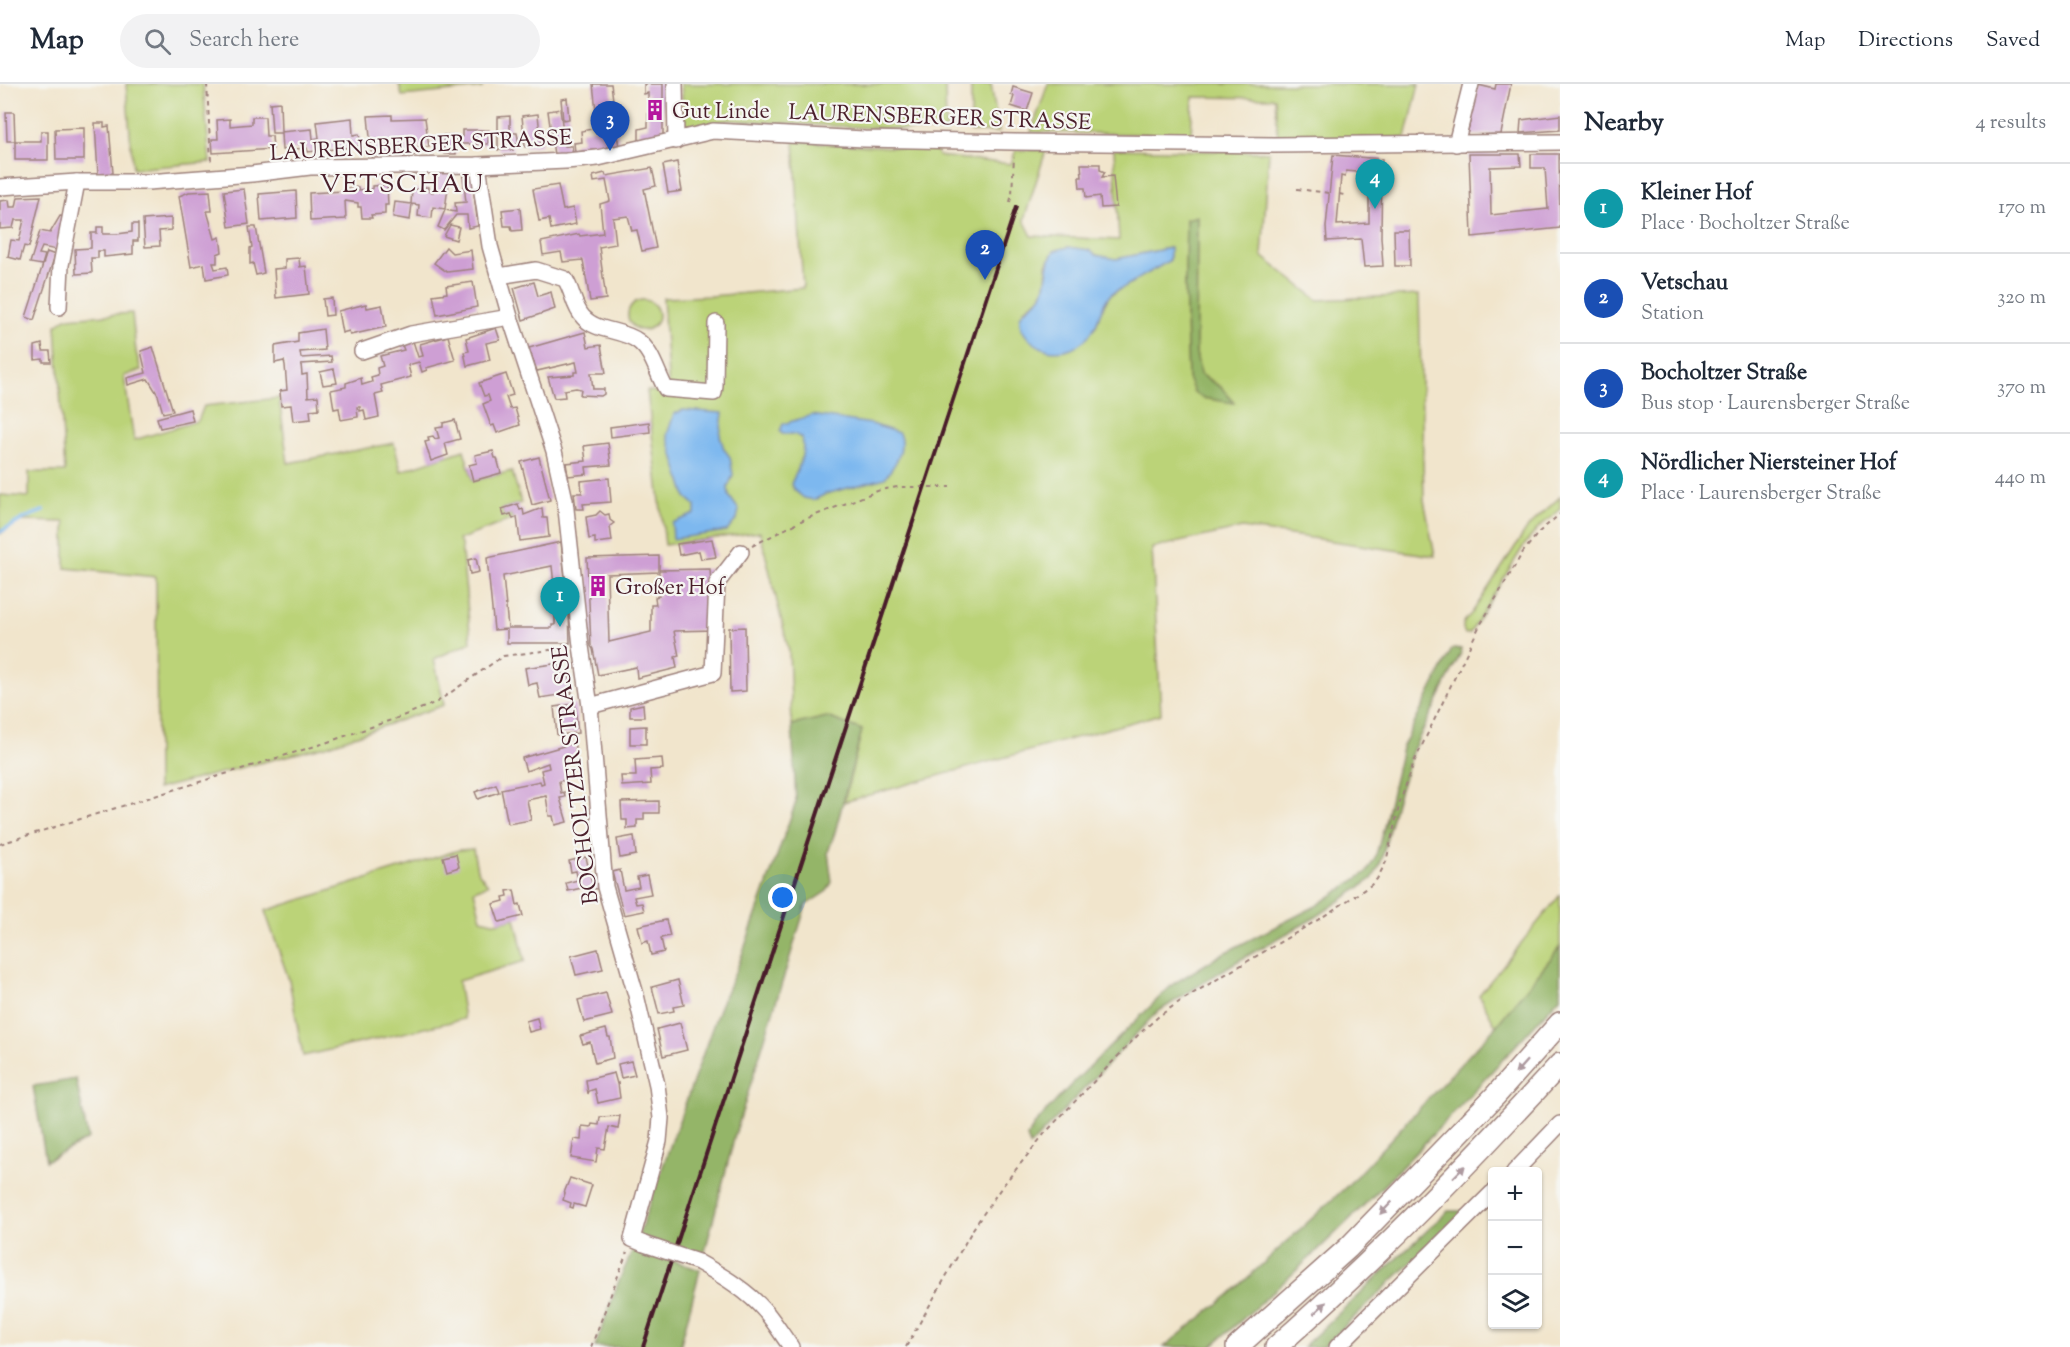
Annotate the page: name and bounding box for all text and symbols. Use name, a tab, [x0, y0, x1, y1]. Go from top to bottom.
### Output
search box	[120, 14, 540, 68]
text: Map	[30, 21, 84, 61]
icon: search	[141, 25, 174, 58]
text: Search here	[189, 25, 299, 57]
text: Map	[1785, 26, 1825, 56]
text: Directions	[1858, 26, 1953, 56]
text: Saved	[1986, 26, 2040, 56]
place label: Gut Linde	[672, 97, 770, 129]
building icon: Gut Linde	[643, 98, 667, 122]
street label: LAURENSBERGER STRASSE	[788, 98, 1092, 140]
pin: 3	[590, 101, 630, 151]
text: Nearby	[1584, 105, 1664, 142]
text: 4 results	[1975, 109, 2046, 138]
street label: LAURENSBERGER STRASSE	[269, 123, 573, 171]
pin: 4	[1356, 160, 1394, 209]
district label: VETSCHAU	[320, 167, 484, 204]
text: Kleiner Hof	[1641, 178, 1752, 210]
text: 1	[1600, 194, 1607, 223]
text: 170 m	[1998, 194, 2046, 223]
text: Place · Bocholtzer Straße	[1641, 210, 1850, 239]
pin: 2	[966, 230, 1004, 280]
text: Vetschau	[1641, 268, 1728, 300]
text: 2	[1599, 284, 1608, 313]
text: 320 m	[1997, 284, 2046, 313]
text: Station	[1641, 300, 1704, 329]
text: Bocholtzer Straße	[1641, 358, 1807, 390]
text: 3	[1599, 374, 1608, 403]
text: 370 m	[1997, 374, 2046, 403]
text: Bus stop · Laurensberger Straße	[1641, 390, 1910, 419]
text: Nördlicher Niersteiner Hof	[1641, 448, 1897, 480]
text: 4	[1598, 464, 1609, 493]
text: 440 m	[1995, 464, 2046, 493]
text: Place · Laurensberger Straße	[1641, 480, 1881, 509]
place label: Großer Hof	[615, 573, 726, 605]
building icon: Großer Hof	[586, 574, 610, 598]
pin: 1	[540, 578, 580, 627]
street label: BOCHOLTZER STRASSE	[545, 643, 609, 906]
your location	[768, 883, 797, 912]
one-way arrow	[1515, 1059, 1528, 1074]
one-way arrow	[1452, 1164, 1466, 1179]
map controls	[1488, 1167, 1542, 1329]
button: +	[1488, 1167, 1542, 1221]
one-way arrow	[1380, 1200, 1394, 1214]
button: −	[1488, 1221, 1542, 1275]
button: layers	[1488, 1275, 1542, 1329]
one-way arrow	[1312, 1301, 1327, 1315]

